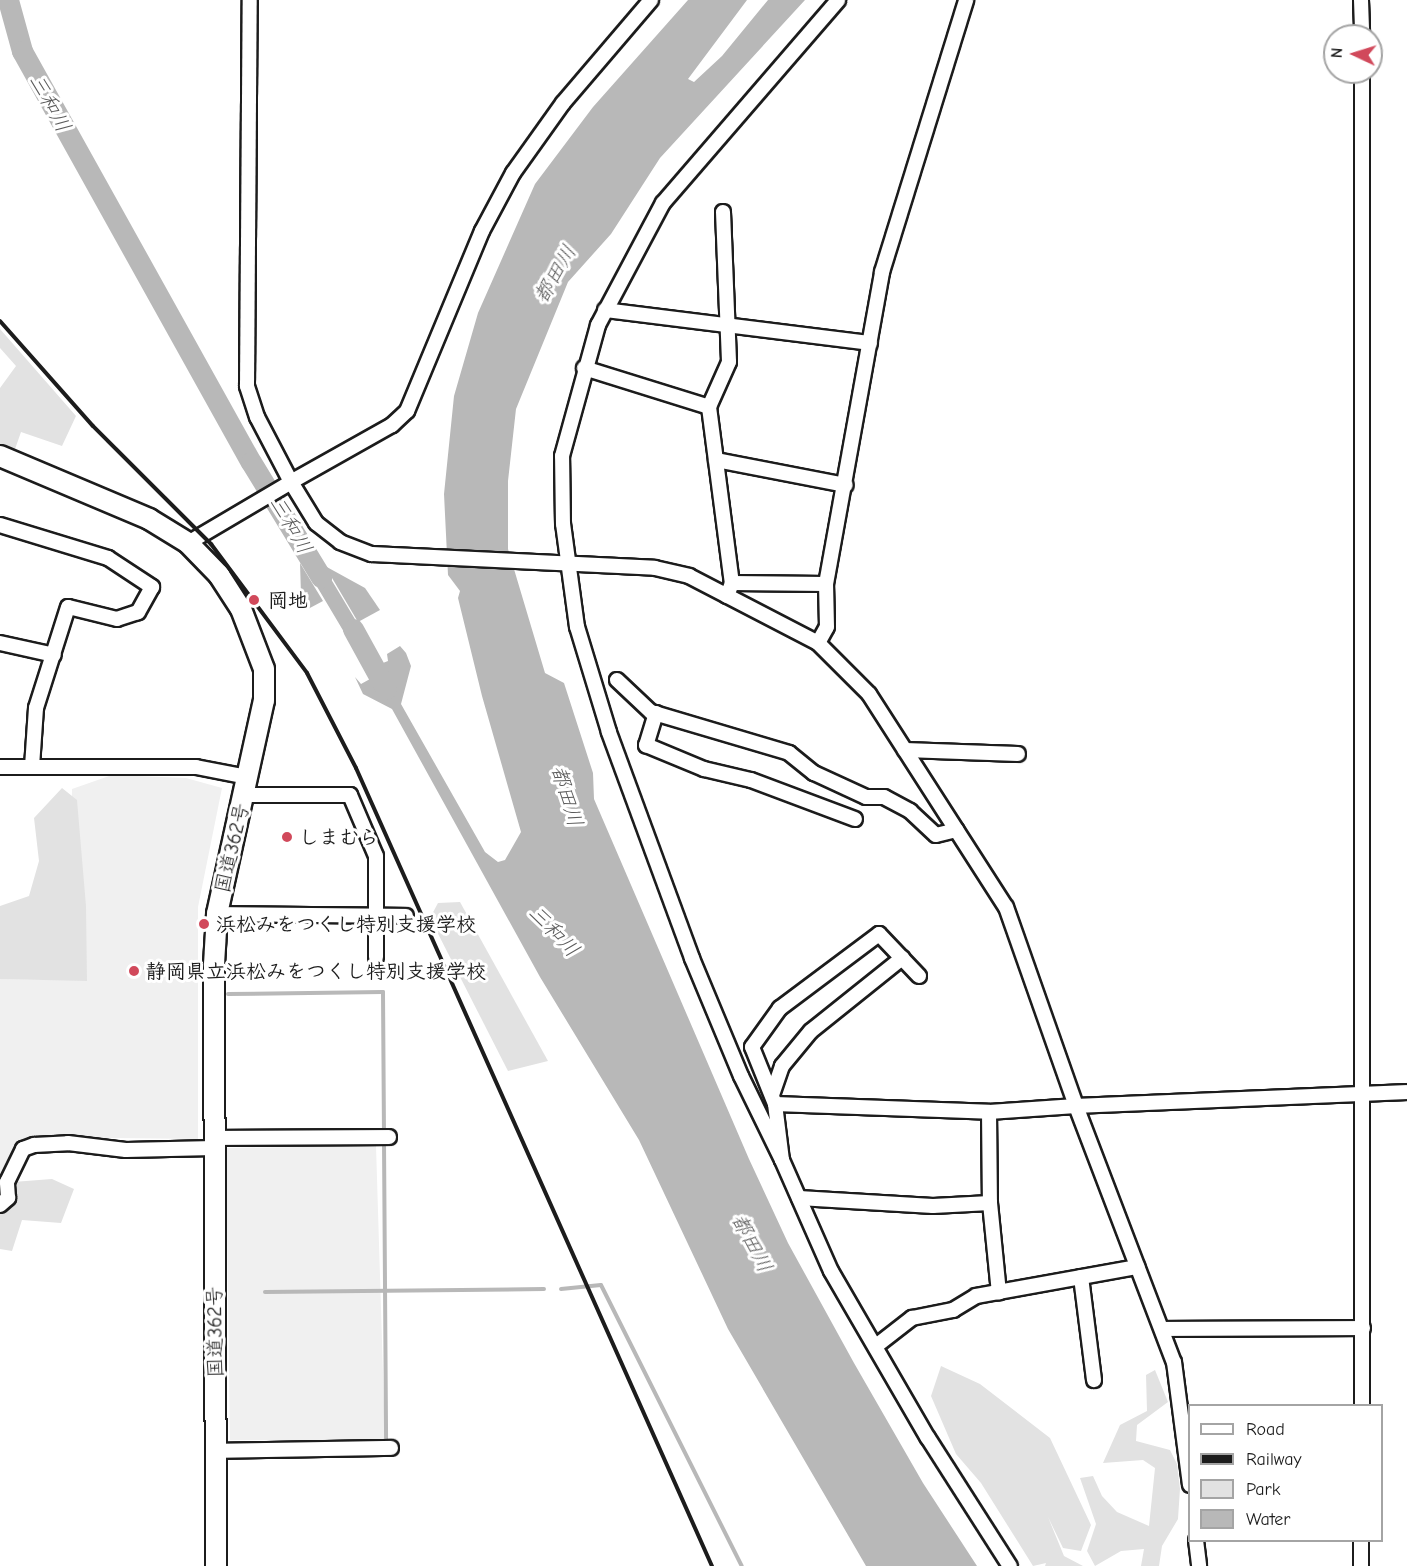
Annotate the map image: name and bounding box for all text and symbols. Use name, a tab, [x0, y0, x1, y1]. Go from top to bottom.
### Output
north arrow	[1323, 24, 1383, 84]
text: N	[1328, 47, 1346, 59]
water label: 三和川	[24, 69, 76, 137]
water label: 都田川	[528, 240, 582, 308]
water label: 三和川	[264, 491, 318, 559]
place label: 岡地	[268, 588, 308, 612]
marker: 岡地	[245, 591, 263, 609]
water label: 都田川	[546, 762, 588, 830]
street label: 国道362号	[210, 801, 254, 895]
place label: しまむら	[299, 825, 379, 849]
marker: しまむら	[280, 830, 294, 844]
water label: 三和川	[523, 900, 585, 962]
place label: 浜松みをつくし特別支援学校	[216, 912, 476, 936]
marker: 浜松みをつくし特別支援学校	[197, 917, 211, 931]
place label: 静岡県立浜松みをつくし特別支援学校	[146, 959, 486, 983]
marker: 静岡県立浜松みをつくし特別支援学校	[127, 964, 141, 978]
water label: 都田川	[726, 1209, 778, 1277]
street label: 国道362号	[202, 1286, 228, 1378]
legend	[1188, 1404, 1383, 1542]
text: Road	[1246, 1419, 1285, 1440]
text: Railway	[1246, 1449, 1302, 1470]
text: Park	[1246, 1479, 1280, 1500]
text: Water	[1246, 1509, 1290, 1530]

